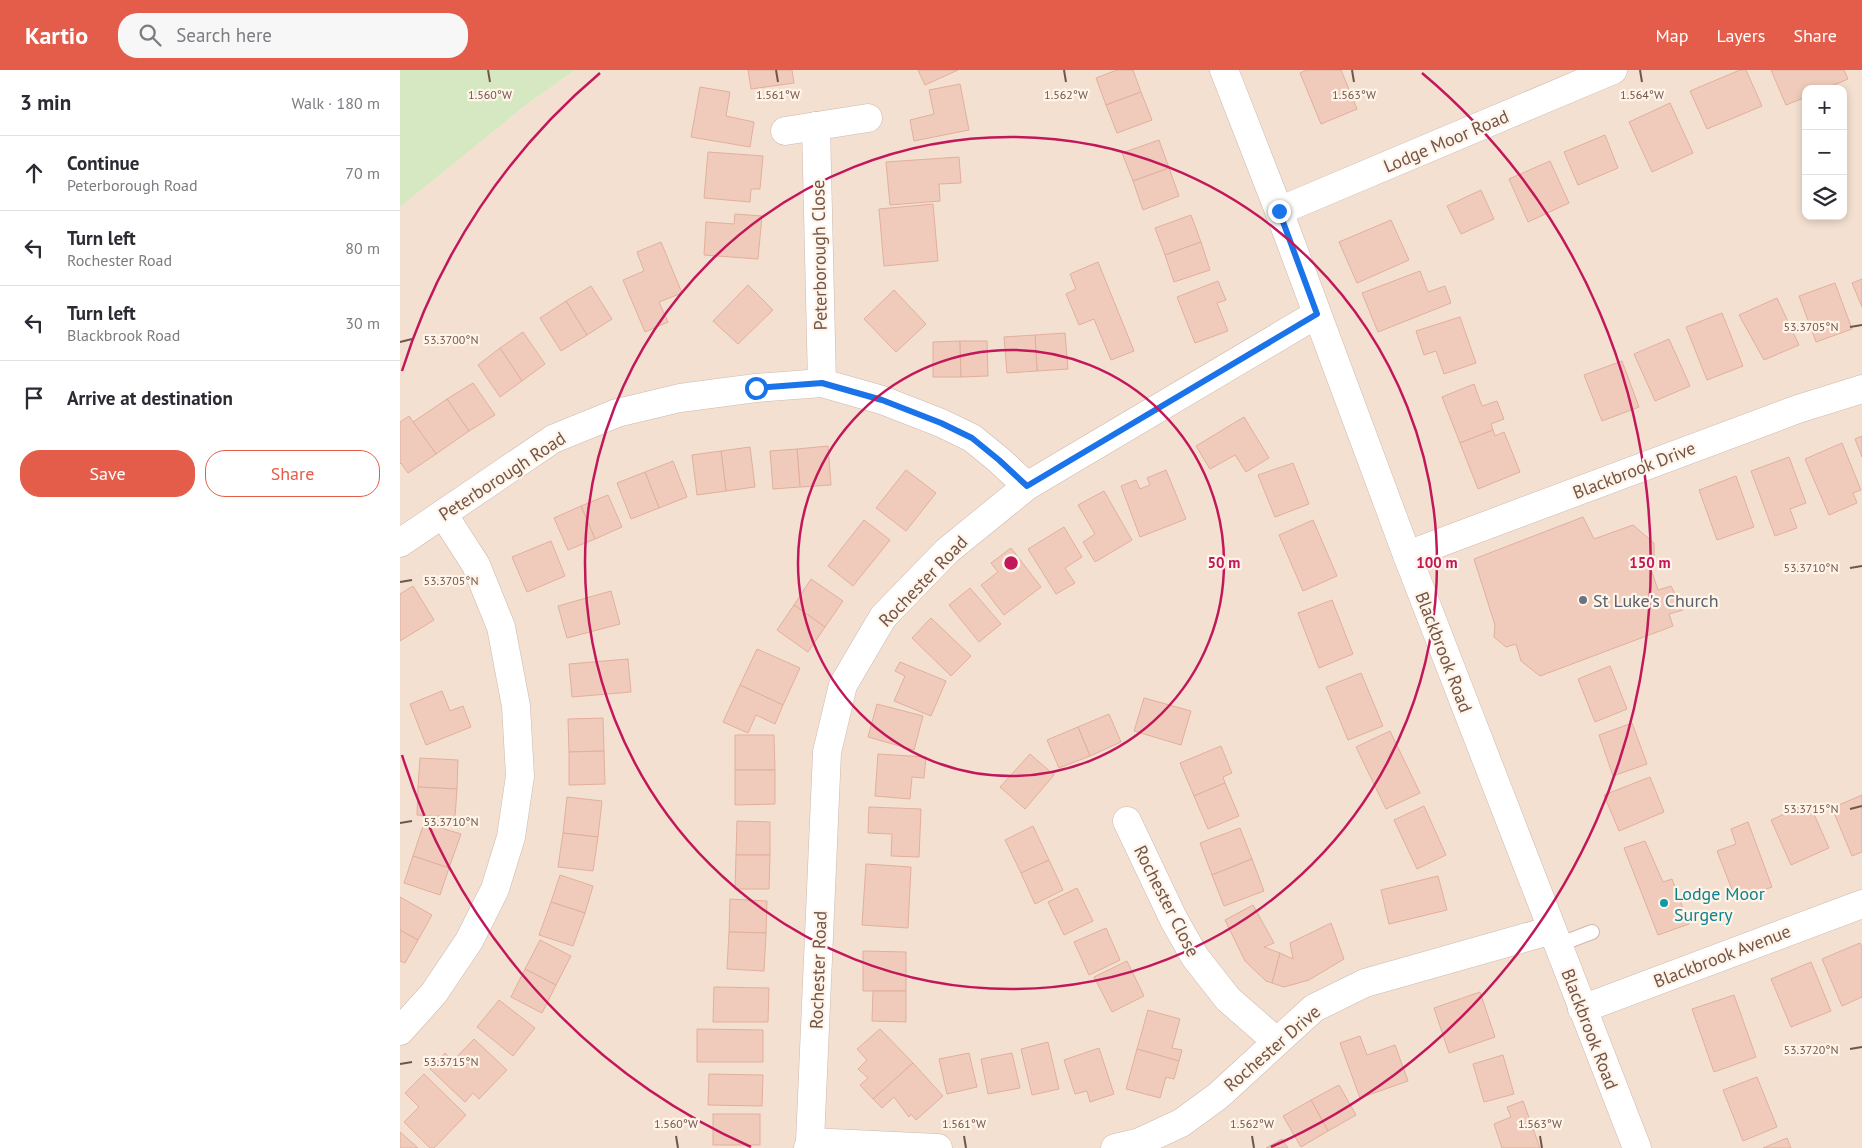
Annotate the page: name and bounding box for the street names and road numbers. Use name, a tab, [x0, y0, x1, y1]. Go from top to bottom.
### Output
street label: Lodge Moor Road	[1380, 104, 1512, 178]
street label: Peterborough Close	[806, 179, 832, 331]
street label: Peterborough Road	[434, 426, 570, 526]
street label: Blackbrook Drive	[1569, 436, 1699, 504]
street label: Rochester Road	[874, 530, 972, 632]
street label: Blackbrook Road	[1410, 588, 1478, 716]
street label: Rochester Close	[1129, 841, 1205, 961]
street label: Rochester Road	[804, 911, 832, 1029]
street label: Blackbrook Avenue	[1650, 919, 1794, 993]
street label: Blackbrook Road	[1556, 965, 1624, 1093]
street label: Rochester Drive	[1219, 1000, 1325, 1096]

